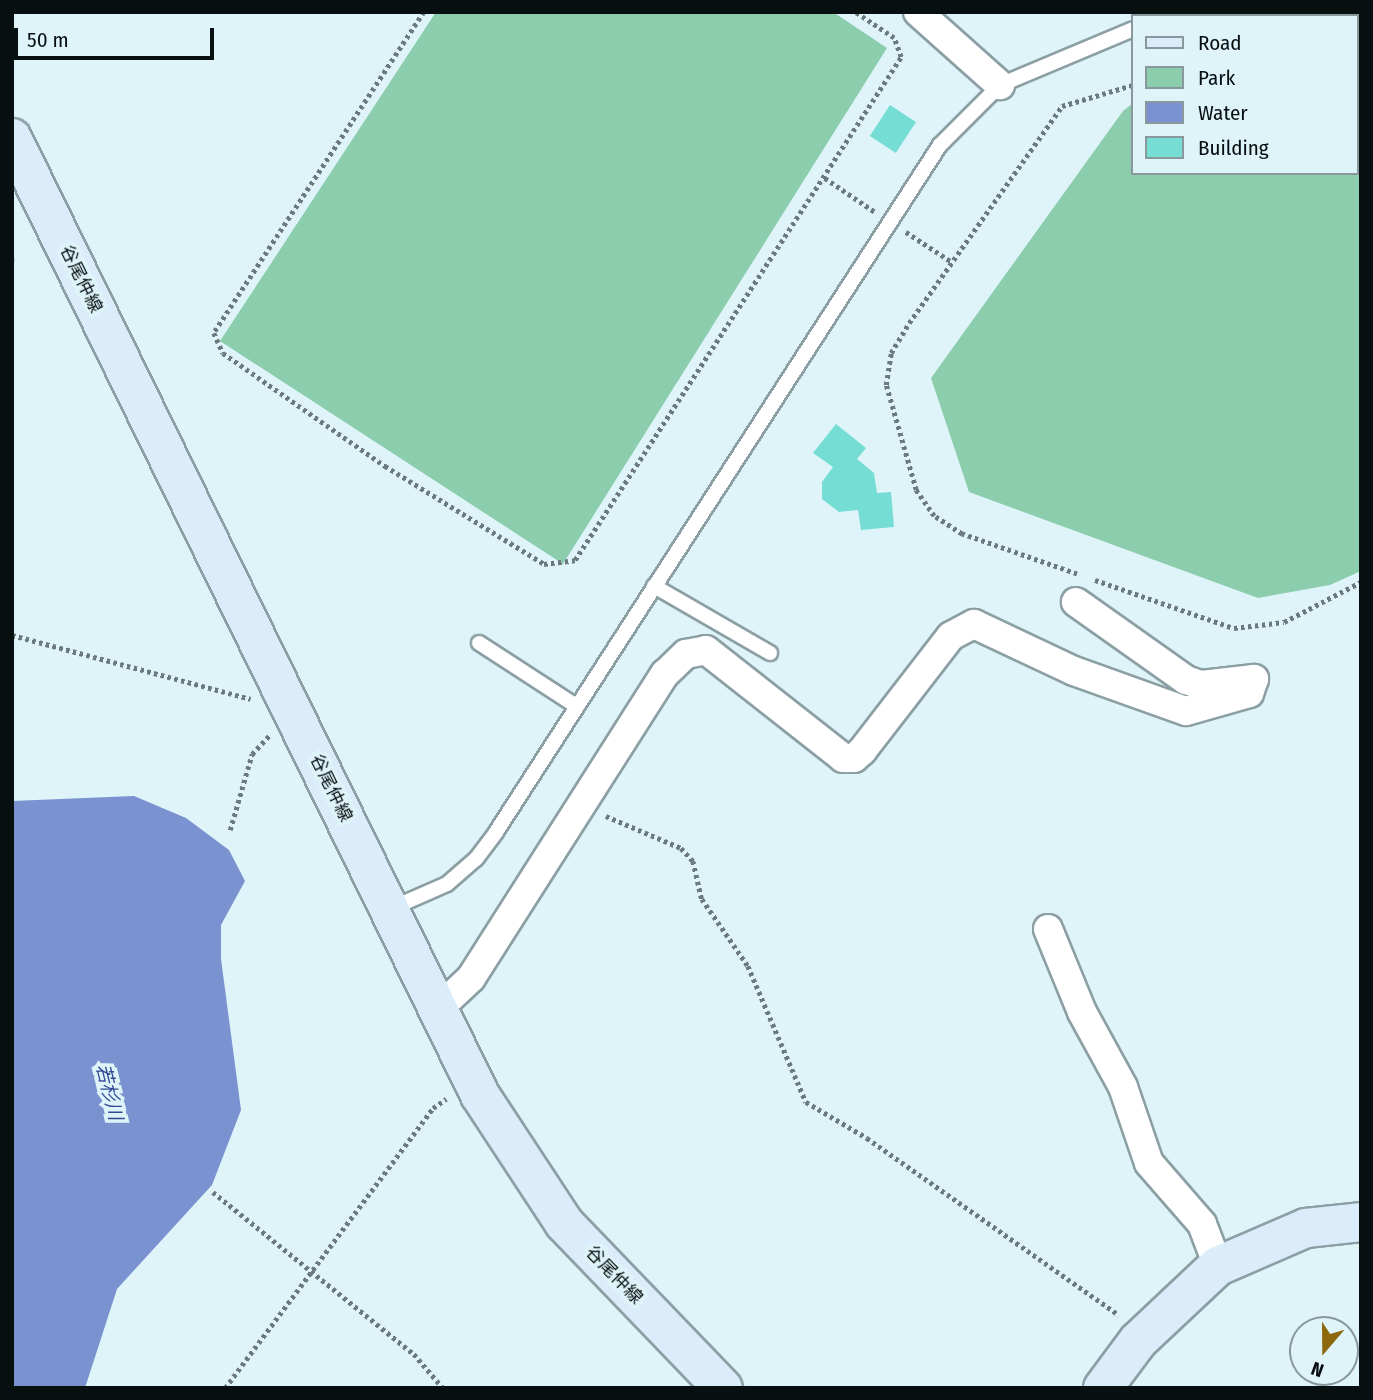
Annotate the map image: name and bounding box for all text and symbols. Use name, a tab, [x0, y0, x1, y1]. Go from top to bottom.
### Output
scale bar	[18, 14, 217, 58]
legend	[1132, 14, 1359, 175]
text: 50 m	[27, 27, 69, 53]
text: Road	[1198, 30, 1242, 56]
text: Park	[1198, 65, 1235, 91]
text: Water	[1198, 100, 1248, 126]
text: Building	[1198, 135, 1269, 161]
street label: 谷尾仲線	[56, 242, 106, 316]
street label: 谷尾仲線	[306, 751, 356, 825]
water label: 若杉川	[91, 1062, 127, 1122]
street label: 谷尾仲線	[581, 1242, 647, 1308]
north arrow	[1289, 1316, 1359, 1386]
text: N	[1308, 1357, 1327, 1382]

